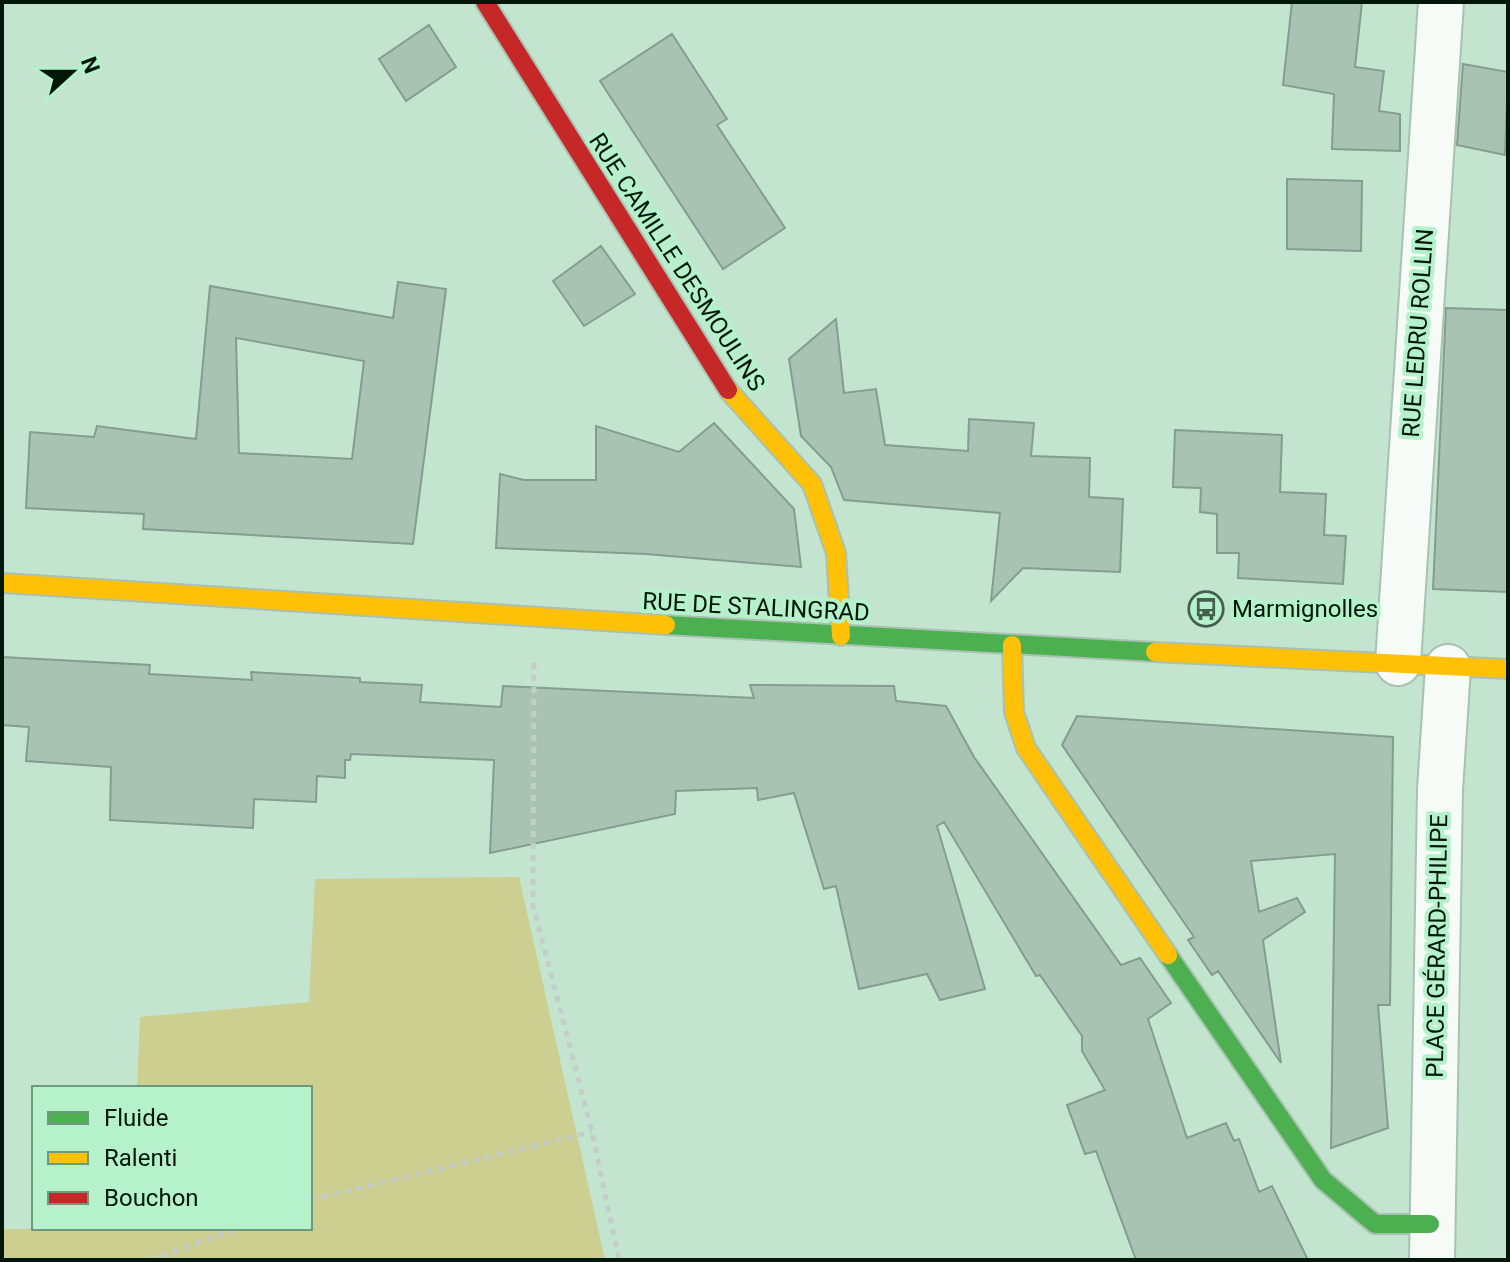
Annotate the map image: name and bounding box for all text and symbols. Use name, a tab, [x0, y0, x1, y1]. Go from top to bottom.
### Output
north arrow	[32, 32, 112, 112]
text: N	[76, 53, 105, 77]
street label: RUE CAMILLE DESMOULINS	[583, 128, 771, 396]
street label: RUE LEDRU ROLLIN	[1397, 228, 1439, 438]
street label: RUE DE STALINGRAD	[642, 587, 870, 627]
bus stop icon: Marmignolles	[1187, 590, 1225, 628]
place label: Marmignolles	[1232, 595, 1378, 623]
street label: PLACE GÉRARD-PHILIPE	[1421, 814, 1453, 1078]
legend	[32, 1086, 312, 1230]
text: Fluide	[104, 1104, 168, 1132]
text: Ralenti	[104, 1144, 177, 1172]
text: Bouchon	[104, 1184, 199, 1212]

